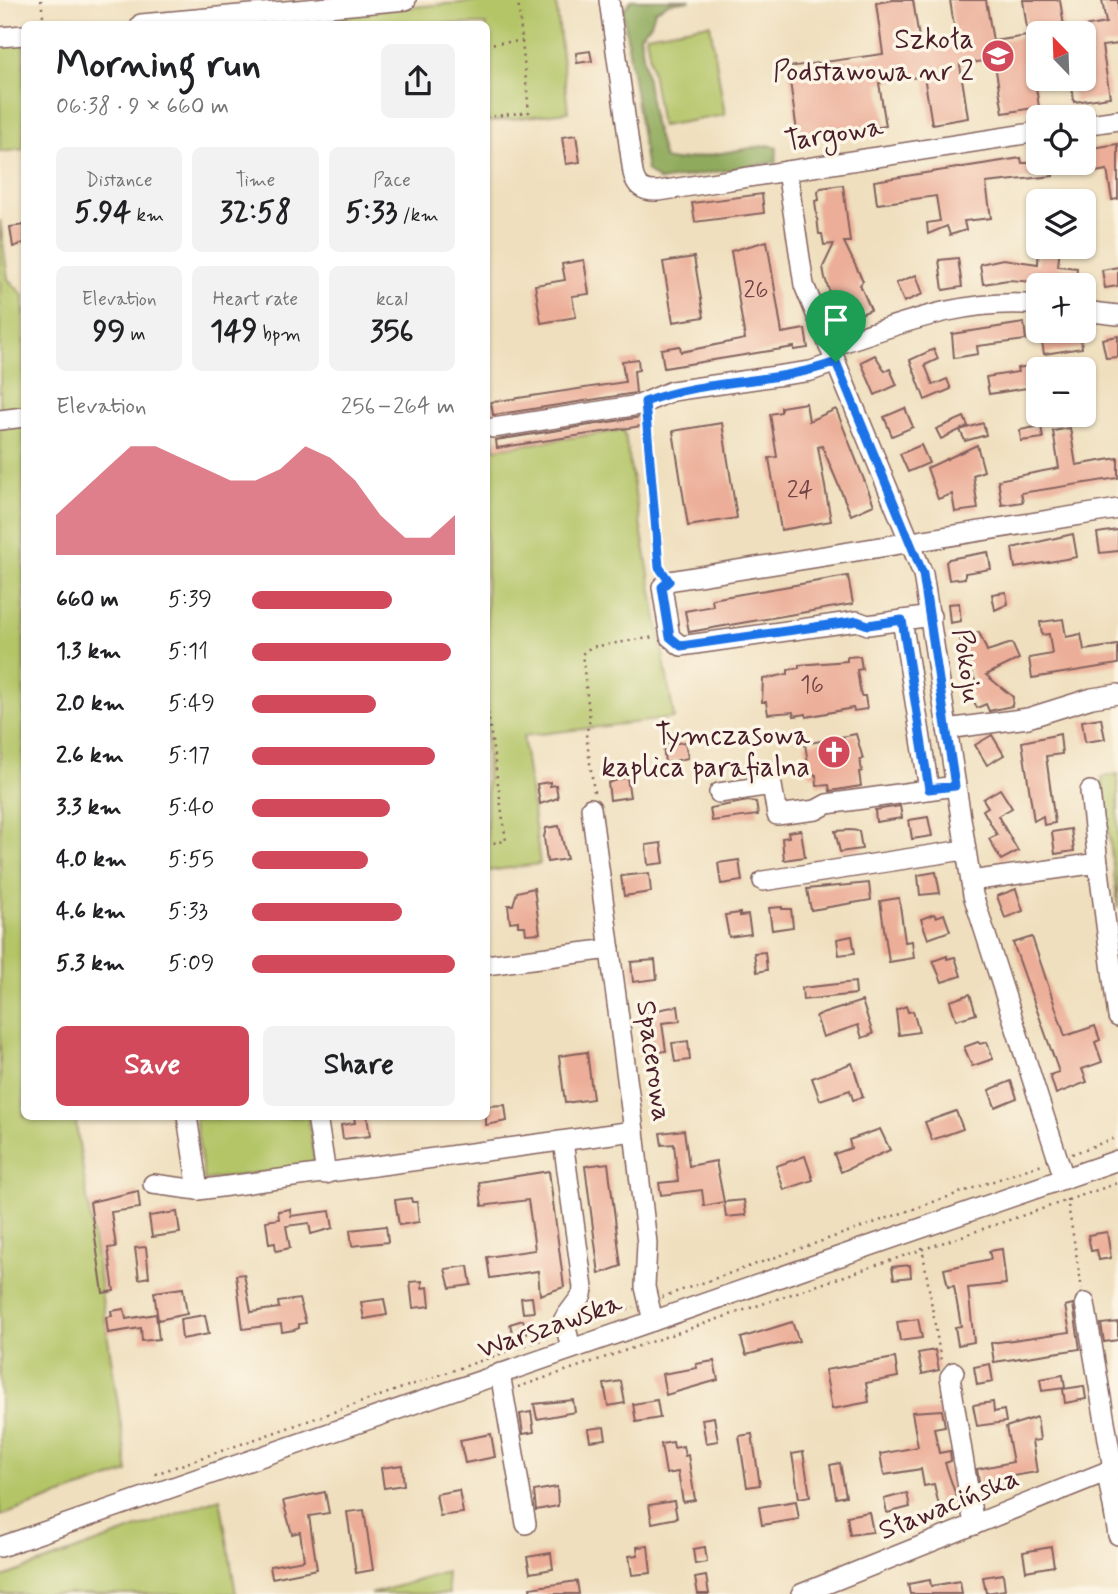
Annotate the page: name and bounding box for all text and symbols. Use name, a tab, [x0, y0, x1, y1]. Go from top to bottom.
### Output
north arrow	[1026, 21, 1096, 91]
map controls	[1026, 21, 1096, 427]
place label: Szkoła Podstawowa nr 2	[773, 22, 974, 91]
school or university icon: Szkoła Podstawowa nr 2	[979, 37, 1017, 75]
text: Morning run	[56, 41, 261, 90]
button: share	[381, 44, 455, 118]
text: 06:38 · 9 × 660 m	[56, 92, 229, 122]
button: locate	[1026, 105, 1096, 175]
street label: Targowa	[782, 109, 887, 163]
text: Distance	[86, 168, 153, 193]
text: Time	[236, 168, 275, 193]
text: Pace	[373, 168, 411, 193]
button: layers	[1026, 189, 1096, 259]
text: 5.94	[74, 193, 131, 232]
text: 32:58	[220, 193, 291, 232]
text: 5:33	[345, 193, 397, 232]
text: km	[131, 203, 164, 228]
text: /km	[397, 203, 439, 228]
button: +	[1026, 273, 1096, 343]
house number: 26	[743, 275, 769, 306]
text: Elevation	[82, 287, 157, 312]
text: Heart rate	[213, 287, 298, 312]
text: kcal	[376, 287, 408, 312]
pin	[806, 290, 866, 362]
icon: arrive	[817, 301, 855, 339]
text: 99	[93, 312, 125, 351]
text: 149	[210, 312, 257, 351]
text: 356	[370, 312, 414, 351]
text: m	[125, 322, 146, 347]
text: bpm	[257, 322, 301, 347]
button: −	[1026, 357, 1096, 427]
text: Elevation	[56, 392, 147, 422]
text: 256–264 m	[341, 392, 455, 422]
house number: 24	[787, 475, 813, 506]
text: 660 m	[56, 585, 119, 615]
text: 5:39	[168, 585, 212, 615]
street label: Pokoju	[942, 626, 990, 706]
text: 1.3 km	[56, 637, 121, 667]
text: 5:11	[168, 637, 208, 667]
house number: 16	[800, 670, 824, 701]
text: 2.0 km	[56, 689, 125, 719]
text: 5:49	[168, 689, 215, 719]
place label: Tymczasowa kaplica parafialna	[602, 718, 810, 787]
church icon: Tymczasowa kaplica parafialna	[815, 733, 853, 771]
text: 2.6 km	[56, 741, 124, 771]
text: 5:17	[168, 741, 210, 771]
text: 3.3 km	[56, 793, 121, 823]
text: 5:40	[168, 793, 214, 823]
text: 4.0 km	[56, 845, 127, 875]
text: 5:55	[168, 845, 214, 875]
text: 4.6 km	[56, 897, 126, 927]
text: 5:33	[168, 897, 208, 927]
text: 5.3 km	[56, 949, 125, 979]
text: 5:09	[168, 949, 215, 979]
street label: Spacerowa	[626, 998, 680, 1124]
button: Save	[56, 1026, 249, 1106]
button: Share	[263, 1026, 455, 1106]
street label: Warszawska	[473, 1285, 627, 1369]
street label: Sławacińska	[873, 1460, 1025, 1550]

